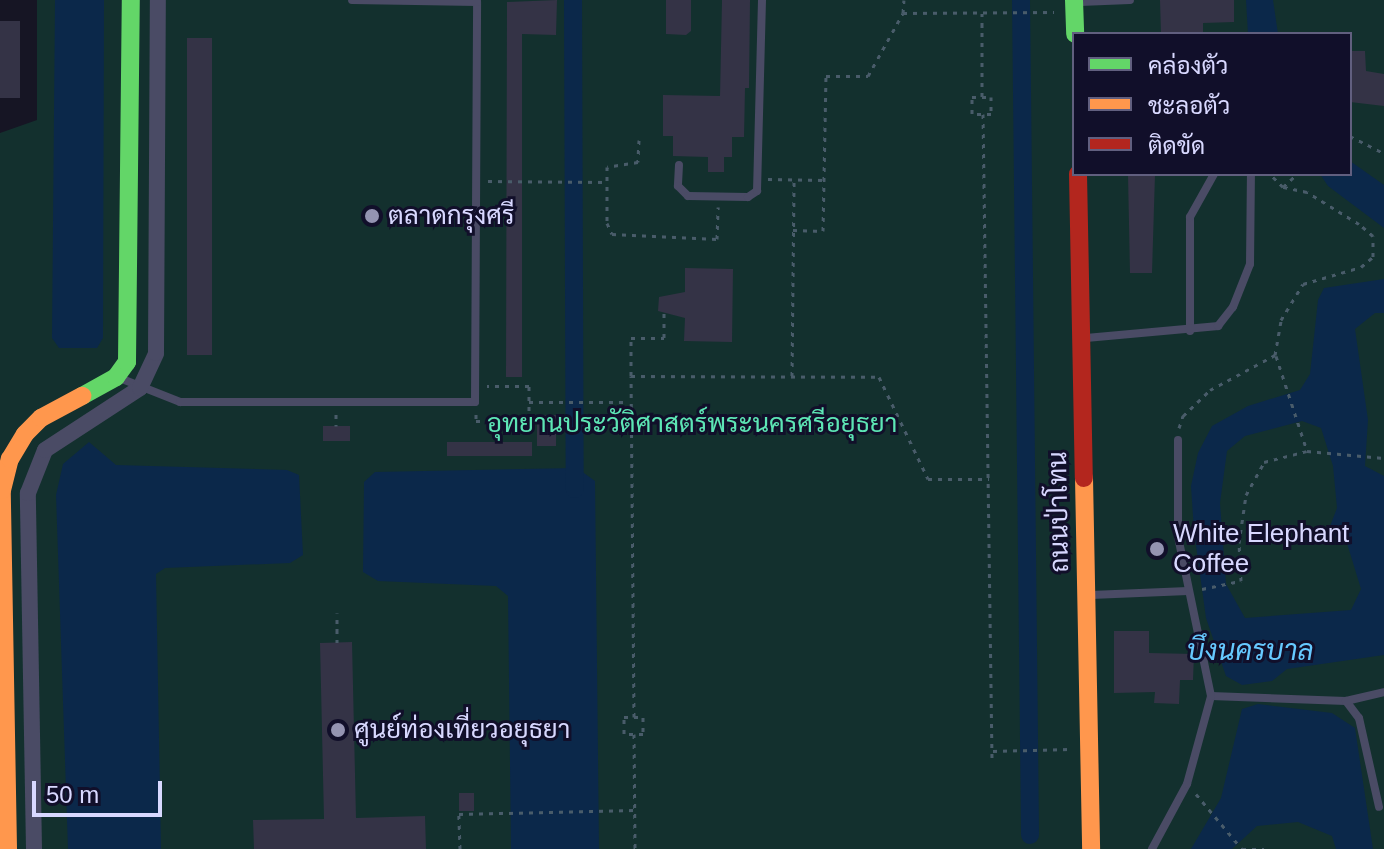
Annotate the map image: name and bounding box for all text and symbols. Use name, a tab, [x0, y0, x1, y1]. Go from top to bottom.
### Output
legend	[1072, 32, 1352, 176]
text: คล่องตัว	[1148, 52, 1228, 79]
text: ชะลอตัว	[1148, 92, 1230, 119]
text: ติดขัด	[1148, 132, 1205, 159]
place label: ตลาดกรุงศรี	[388, 200, 514, 232]
marker: ตลาดกรุงศรี	[363, 207, 381, 225]
park label: อุทยานประวัติศาสตร์พระนครศรีอยุธยา	[487, 408, 897, 440]
street label: ถนนป่าโทน	[1042, 451, 1076, 573]
place label: White Elephant Coffee	[1173, 518, 1349, 580]
marker: White Elephant Coffee	[1148, 540, 1166, 558]
water label: บึงนครบาล	[1187, 634, 1313, 668]
place label: ศูนย์ท่องเที่ยวอยุธยา	[354, 714, 570, 746]
marker: ศูนย์ท่องเที่ยวอยุธยา	[329, 721, 347, 739]
scale bar	[36, 765, 166, 815]
text: 50 m	[46, 781, 99, 808]

